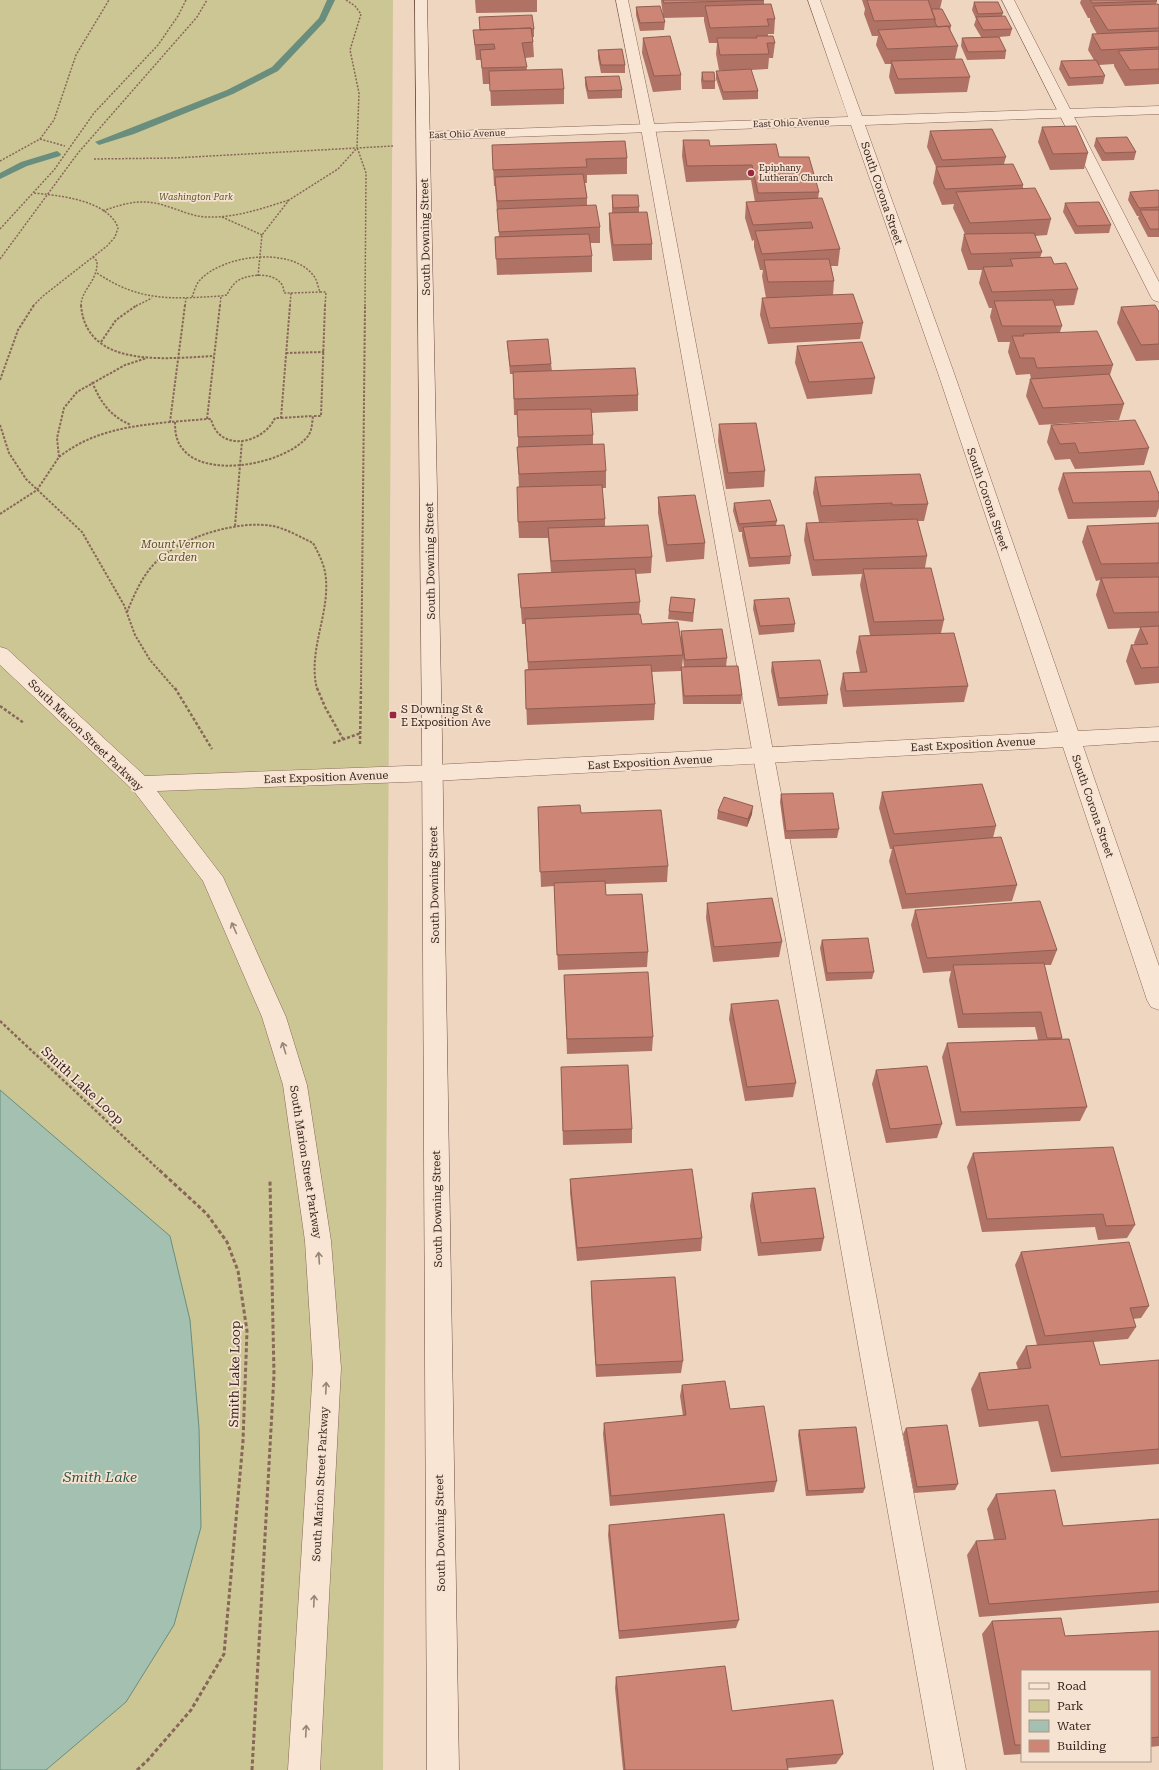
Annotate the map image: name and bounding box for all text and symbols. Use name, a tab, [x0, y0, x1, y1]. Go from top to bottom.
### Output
street label: East Ohio Avenue	[753, 117, 829, 129]
street label: East Ohio Avenue	[429, 128, 505, 140]
street label: South Corona Street	[858, 140, 905, 246]
place label: Epiphany Lutheran Church	[759, 163, 833, 183]
marker: Epiphany Lutheran Church	[746, 168, 756, 178]
street label: South Downing Street	[418, 178, 433, 296]
park label: Washington Park	[159, 192, 233, 202]
street label: South Corona Street	[964, 446, 1011, 552]
street label: South Downing Street	[423, 502, 438, 620]
park label: Mount Vernon Garden	[140, 538, 215, 564]
street label: South Marion Street Parkway	[25, 677, 146, 794]
place label: S Downing St & E Exposition Ave	[401, 703, 491, 729]
marker: S Downing St & E Exposition Ave	[388, 710, 398, 720]
street label: East Exposition Avenue	[910, 735, 1036, 754]
street label: East Exposition Avenue	[587, 753, 713, 772]
street label: South Corona Street	[1069, 753, 1116, 859]
street label: East Exposition Avenue	[263, 769, 389, 786]
street label: South Downing Street	[427, 826, 442, 944]
one-way arrow	[230, 922, 238, 934]
one-way arrow	[280, 1042, 287, 1055]
street label: Smith Lake Loop	[39, 1043, 127, 1127]
street label: South Marion Street Parkway	[287, 1084, 324, 1240]
street label: South Downing Street	[430, 1150, 445, 1268]
one-way arrow	[316, 1252, 323, 1265]
street label: Smith Lake Loop	[226, 1321, 243, 1427]
one-way arrow	[322, 1382, 329, 1395]
street label: South Marion Street Parkway	[310, 1406, 331, 1562]
water label: Smith Lake	[62, 1469, 137, 1485]
street label: South Downing Street	[433, 1474, 448, 1592]
one-way arrow	[310, 1595, 318, 1608]
legend	[1021, 1670, 1151, 1762]
text: Road	[1057, 1679, 1087, 1693]
text: Park	[1057, 1699, 1084, 1713]
text: Water	[1057, 1719, 1091, 1733]
one-way arrow	[303, 1725, 310, 1738]
text: Building	[1057, 1739, 1106, 1753]

